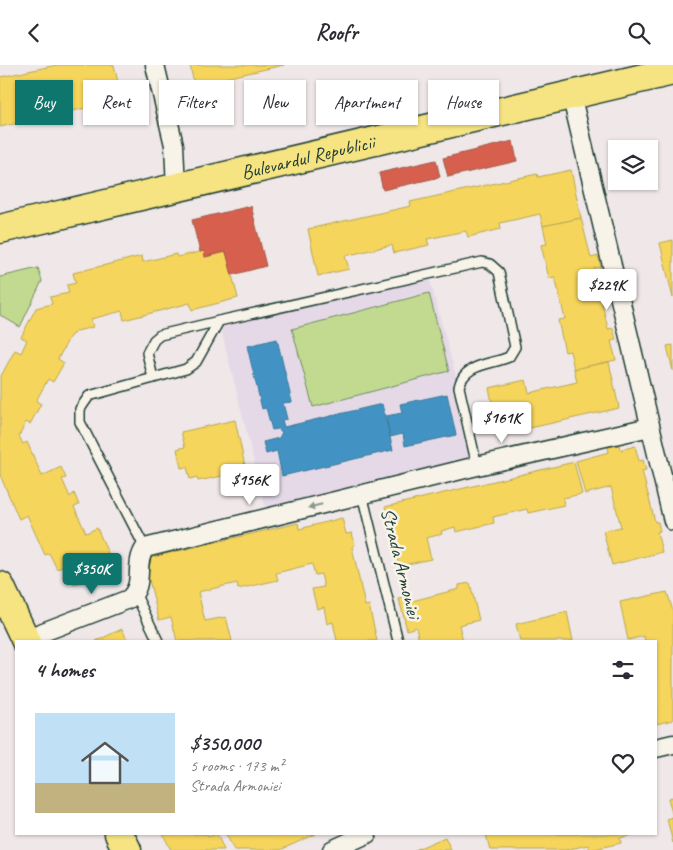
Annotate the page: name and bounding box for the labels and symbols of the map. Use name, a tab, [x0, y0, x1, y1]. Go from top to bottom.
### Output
street label: Bulevardul Republicii	[239, 129, 379, 184]
pin: $229K	[572, 269, 642, 311]
pin: $161K	[467, 401, 537, 444]
pin: $156K	[215, 463, 285, 506]
one-way arrow	[307, 502, 322, 510]
street label: Strada Armoniei	[375, 505, 427, 623]
pin: $350K	[57, 553, 127, 595]

